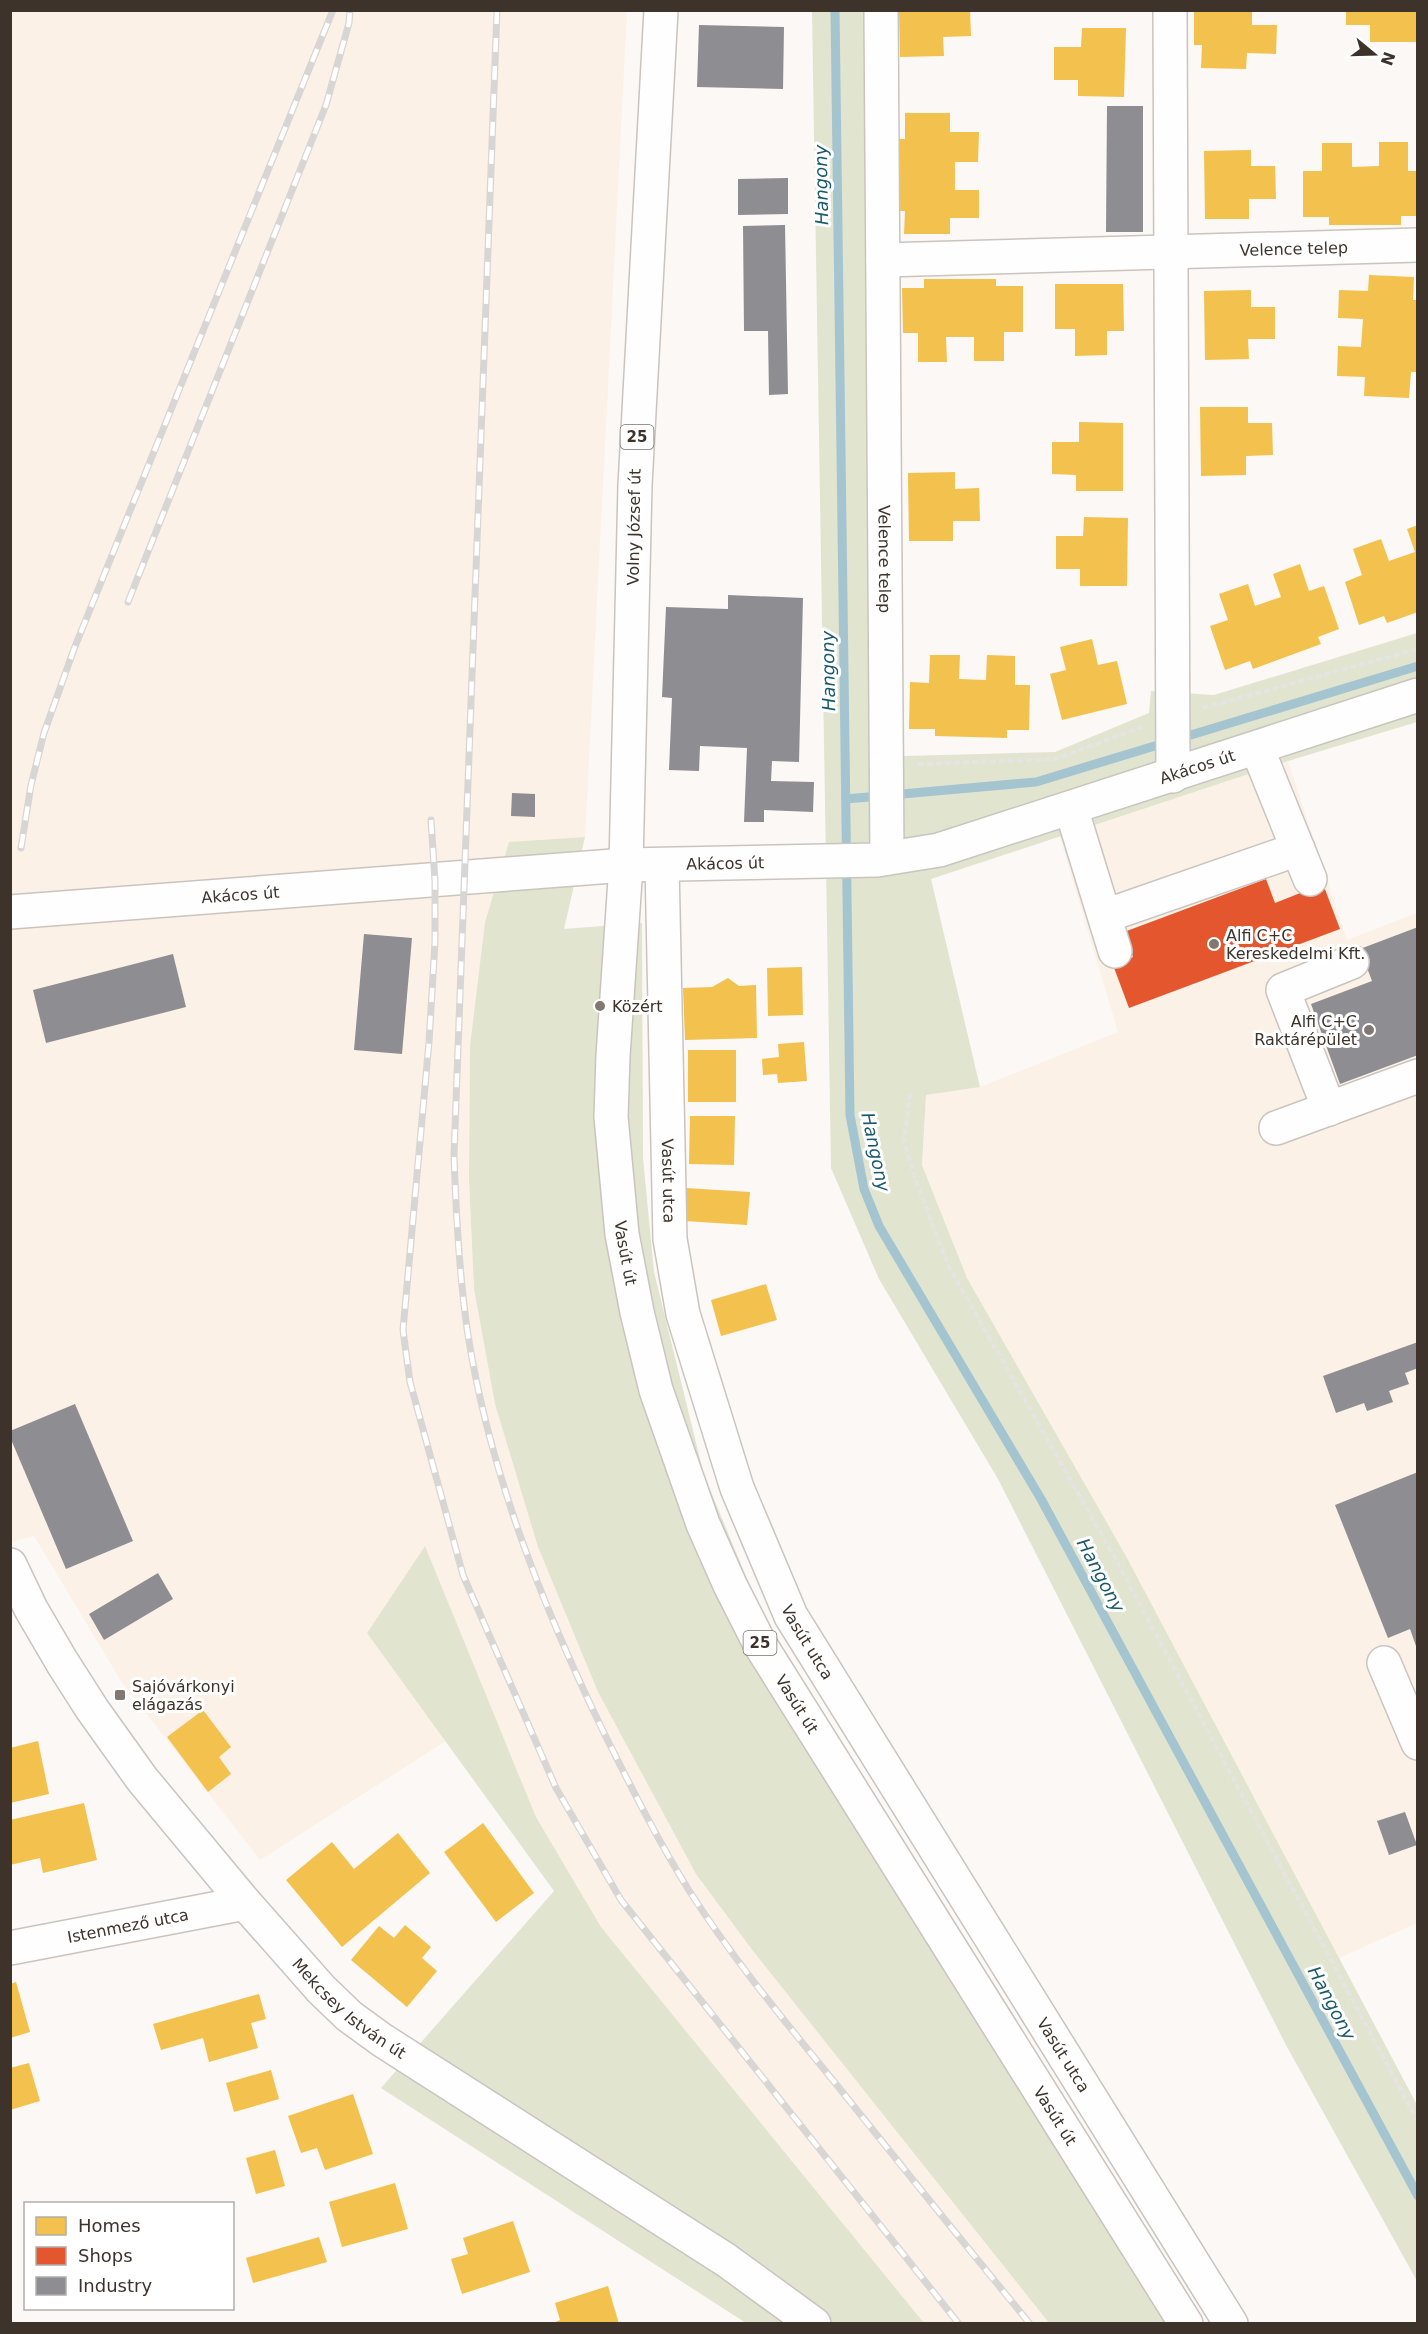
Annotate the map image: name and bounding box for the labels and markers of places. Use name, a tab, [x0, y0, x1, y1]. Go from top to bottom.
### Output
place label: Alfi C+C Kereskedelmi Kft.	[1226, 926, 1365, 963]
marker: Alfi C+C Kereskedelmi Kft.	[1207, 937, 1221, 951]
place label: Közért	[612, 997, 663, 1016]
marker: Közért	[593, 999, 607, 1013]
place label: Alfi C+C Raktárépület	[1254, 1012, 1357, 1049]
marker: Alfi C+C Raktárépület	[1362, 1023, 1376, 1037]
place label: Sajóvárkonyi elágazás	[132, 1677, 235, 1714]
marker: Sajóvárkonyi elágazás	[113, 1688, 127, 1702]

